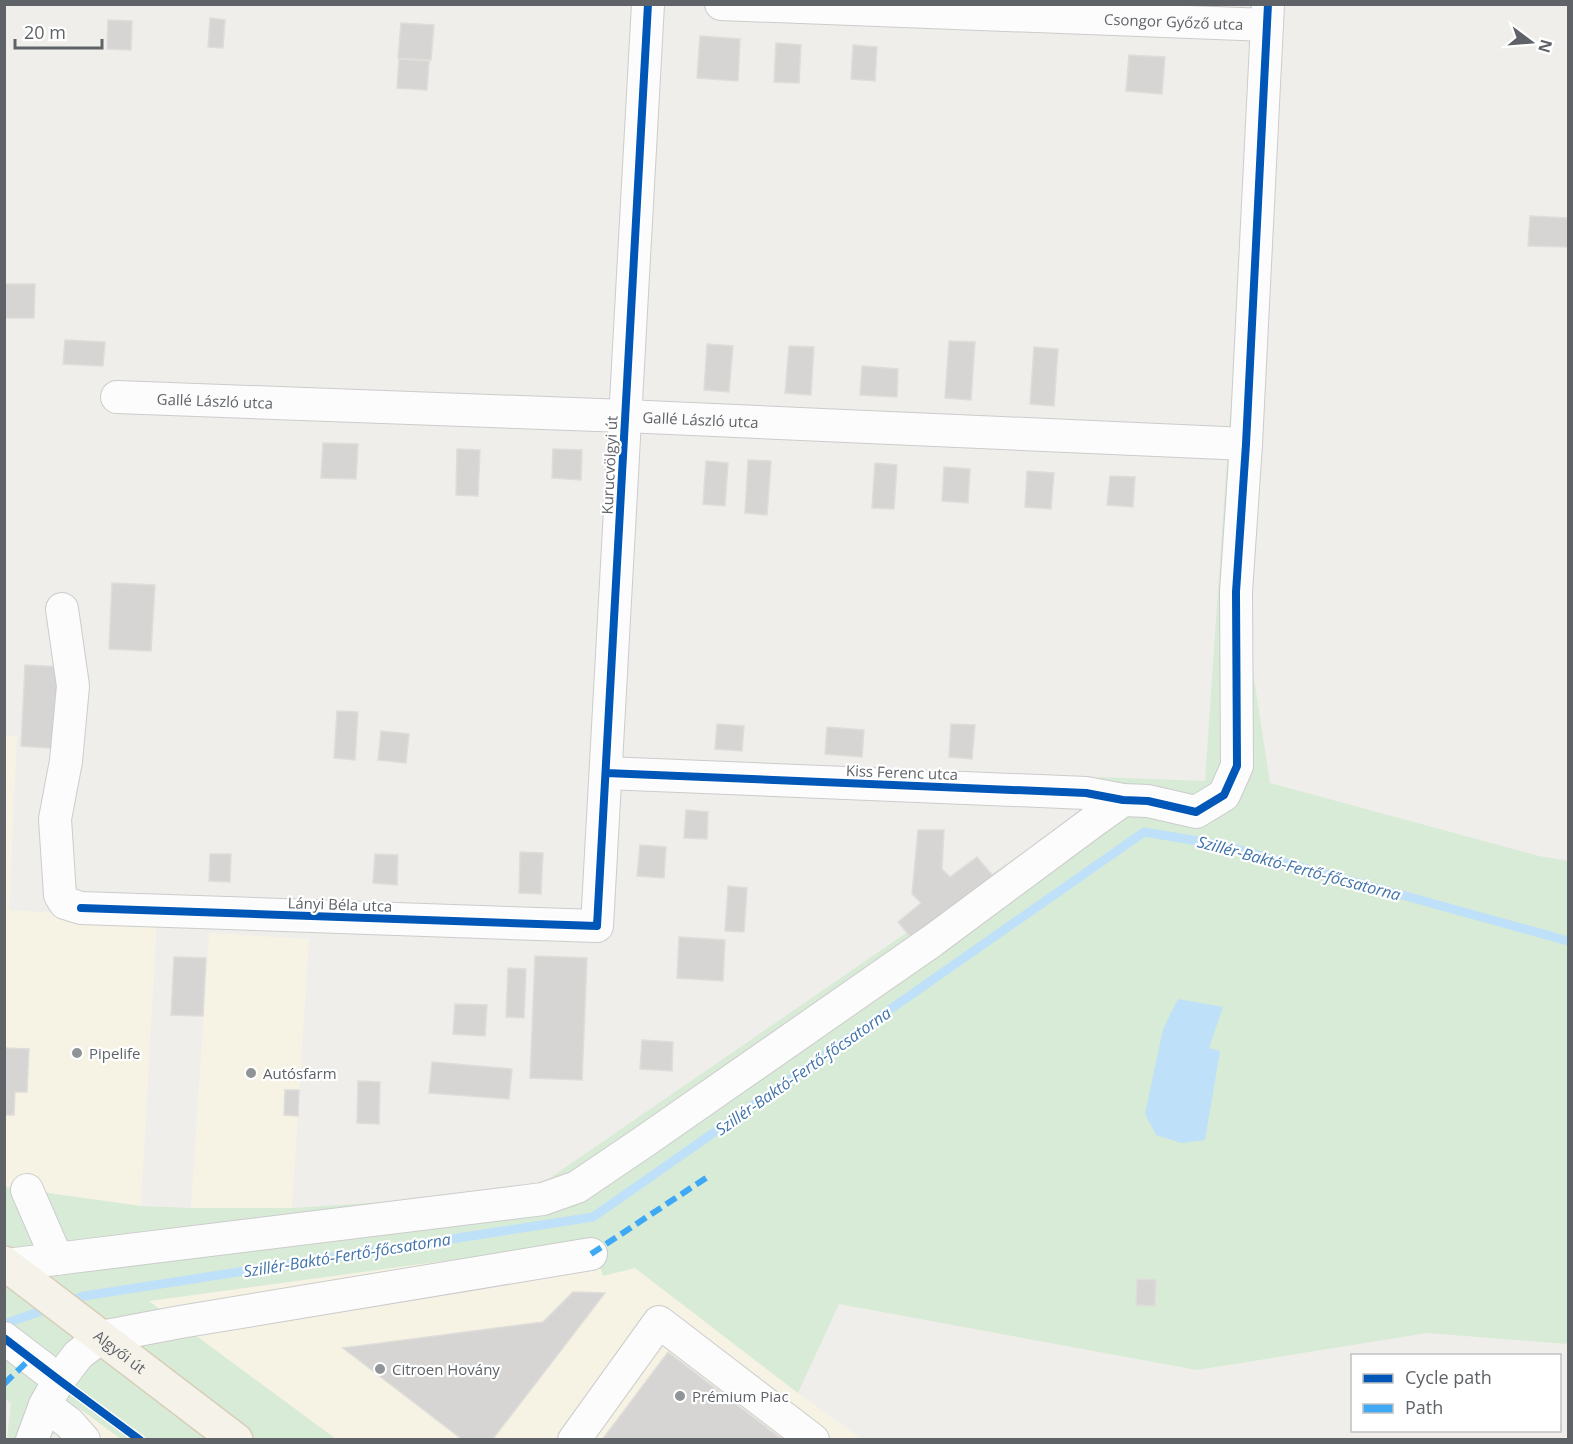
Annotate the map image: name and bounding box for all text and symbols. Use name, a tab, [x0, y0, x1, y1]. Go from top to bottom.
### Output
street label: Csongor Győző utca	[1104, 9, 1244, 34]
scale bar	[15, 12, 102, 50]
north arrow	[1501, 12, 1561, 72]
text: 20 m	[24, 20, 66, 44]
text: N	[1533, 37, 1558, 55]
street label: Gallé László utca	[156, 388, 273, 413]
street label: Gallé László utca	[642, 407, 759, 432]
street label: Kurucvölgyi út	[596, 415, 622, 515]
street label: Kiss Ferenc utca	[846, 760, 958, 784]
water label: Szillér-Baktó-Fertő-főcsatorna	[1195, 830, 1403, 906]
street label: Lányi Béla utca	[287, 892, 393, 916]
water label: Szillér-Baktó-Fertő-főcsatorna	[711, 1002, 895, 1140]
place label: Pipelife	[89, 1043, 140, 1063]
marker: Pipelife	[70, 1046, 84, 1060]
place label: Autósfarm	[263, 1063, 337, 1083]
marker: Autósfarm	[244, 1066, 258, 1080]
water label: Szillér-Baktó-Fertő-főcsatorna	[242, 1228, 452, 1282]
street label: Algyői út	[90, 1325, 150, 1378]
legend	[1351, 1354, 1561, 1432]
place label: Citroen Hovány	[392, 1359, 500, 1379]
marker: Citroen Hovány	[373, 1362, 387, 1376]
text: Cycle path	[1405, 1365, 1492, 1389]
place label: Prémium Piac	[692, 1386, 789, 1406]
marker: Prémium Piac	[673, 1389, 687, 1403]
text: Path	[1405, 1395, 1443, 1419]

